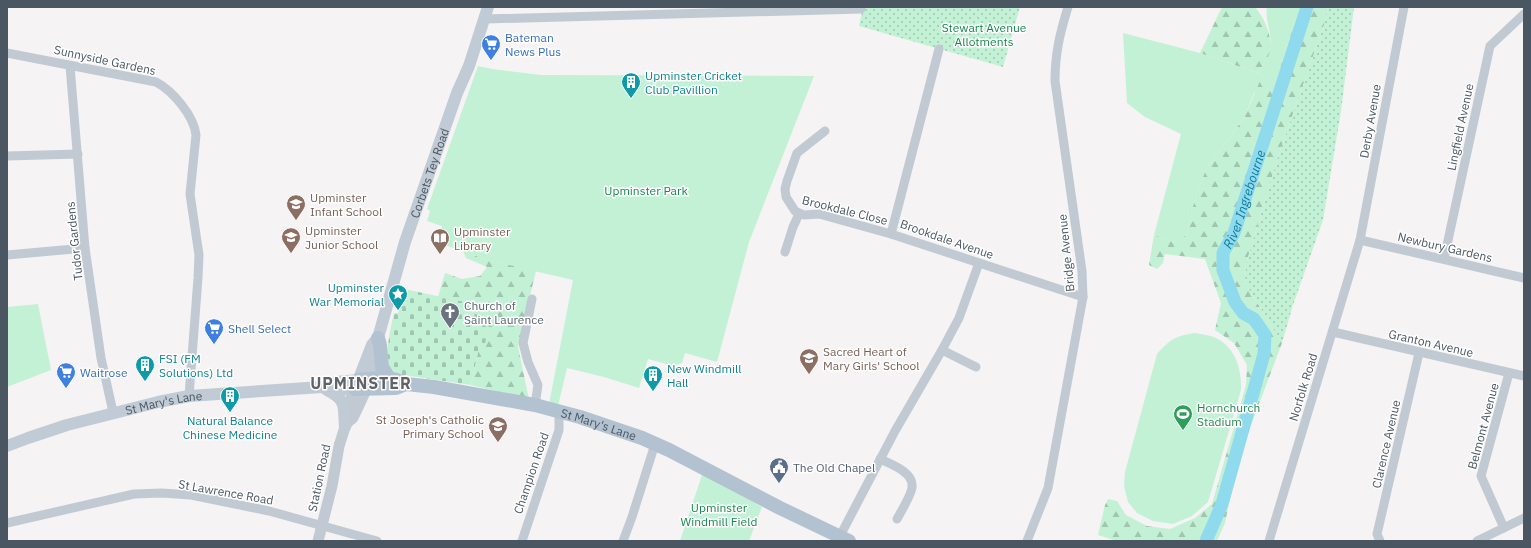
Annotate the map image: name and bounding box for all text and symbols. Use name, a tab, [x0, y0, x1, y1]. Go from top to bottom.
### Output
park label: Stewart Avenue Allotments	[942, 20, 1027, 49]
place label: Bateman News Plus	[505, 30, 561, 59]
supermarket icon: Bateman News Plus	[480, 33, 502, 61]
street label: Sunnyside Gardens	[53, 42, 157, 78]
place label: Upminster Cricket Club Pavillion	[645, 68, 742, 97]
building icon: Upminster Cricket Club Pavillion	[620, 71, 642, 99]
street label: Derby Avenue	[1356, 82, 1384, 159]
street label: Lingfield Avenue	[1443, 82, 1477, 172]
street label: Corbets Tey Road	[407, 126, 452, 220]
water label: River Ingrebourne	[1219, 147, 1269, 251]
park label: Upminster Park	[604, 183, 688, 198]
place label: Upminster Infant School	[310, 190, 382, 219]
street label: Brookdale Close	[801, 192, 890, 228]
school or university icon: Upminster Infant School	[285, 193, 307, 221]
street label: Tudor Gardens	[62, 201, 86, 281]
street label: Bridge Avenue	[1054, 213, 1078, 293]
street label: Brookdale Avenue	[898, 216, 996, 262]
place label: Upminster Junior School	[305, 223, 378, 252]
place label: Upminster Library	[454, 224, 511, 253]
school or university icon: Upminster Junior School	[280, 226, 302, 254]
library icon: Upminster Library	[429, 227, 451, 255]
street label: Newbury Gardens	[1396, 229, 1494, 265]
place label: Upminster War Memorial	[309, 280, 385, 309]
place icon: Upminster War Memorial	[387, 283, 409, 311]
place label: Church of Saint Laurence	[464, 298, 544, 327]
church icon: Church of Saint Laurence	[439, 301, 461, 329]
supermarket icon: Shell Select	[203, 317, 225, 345]
place label: Shell Select	[228, 321, 291, 336]
street label: Granton Avenue	[1387, 326, 1475, 360]
place label: Sacred Heart of Mary Girls' School	[823, 344, 920, 373]
school or university icon: Sacred Heart of Mary Girls' School	[798, 347, 820, 375]
place label: FSI (FM Solutions) Ltd	[159, 351, 233, 380]
street label: Norfolk Road	[1286, 351, 1320, 423]
building icon: FSI (FM Solutions) Ltd	[134, 354, 156, 382]
supermarket icon: Waitrose	[55, 361, 77, 389]
place label: New Windmill Hall	[667, 361, 741, 390]
building icon: New Windmill Hall	[642, 364, 664, 392]
place label: Waitrose	[80, 365, 128, 380]
district label: UPMINSTER	[310, 373, 412, 393]
street label: Belmont Avenue	[1464, 381, 1502, 471]
building icon: Natural Balance Chinese Medicine	[219, 385, 241, 413]
street label: St Mary's Lane	[124, 388, 203, 418]
street label: Clarence Avenue	[1369, 398, 1404, 490]
place label: Hornchurch Stadium	[1197, 400, 1260, 429]
sports icon: Hornchurch Stadium	[1172, 403, 1194, 431]
street label: St Mary's Lane	[559, 405, 639, 443]
place label: St Joseph's Catholic Primary School	[376, 412, 484, 441]
place label: Natural Balance Chinese Medicine	[183, 413, 278, 442]
school or university icon: St Joseph's Catholic Primary School	[487, 415, 509, 443]
street label: Champion Road	[510, 430, 552, 516]
street label: Station Road	[305, 443, 333, 513]
public building icon: The Old Chapel	[768, 456, 790, 484]
place label: The Old Chapel	[793, 460, 875, 475]
street label: St Lawrence Road	[177, 476, 275, 508]
park label: Upminster Windmill Field	[681, 500, 757, 529]

